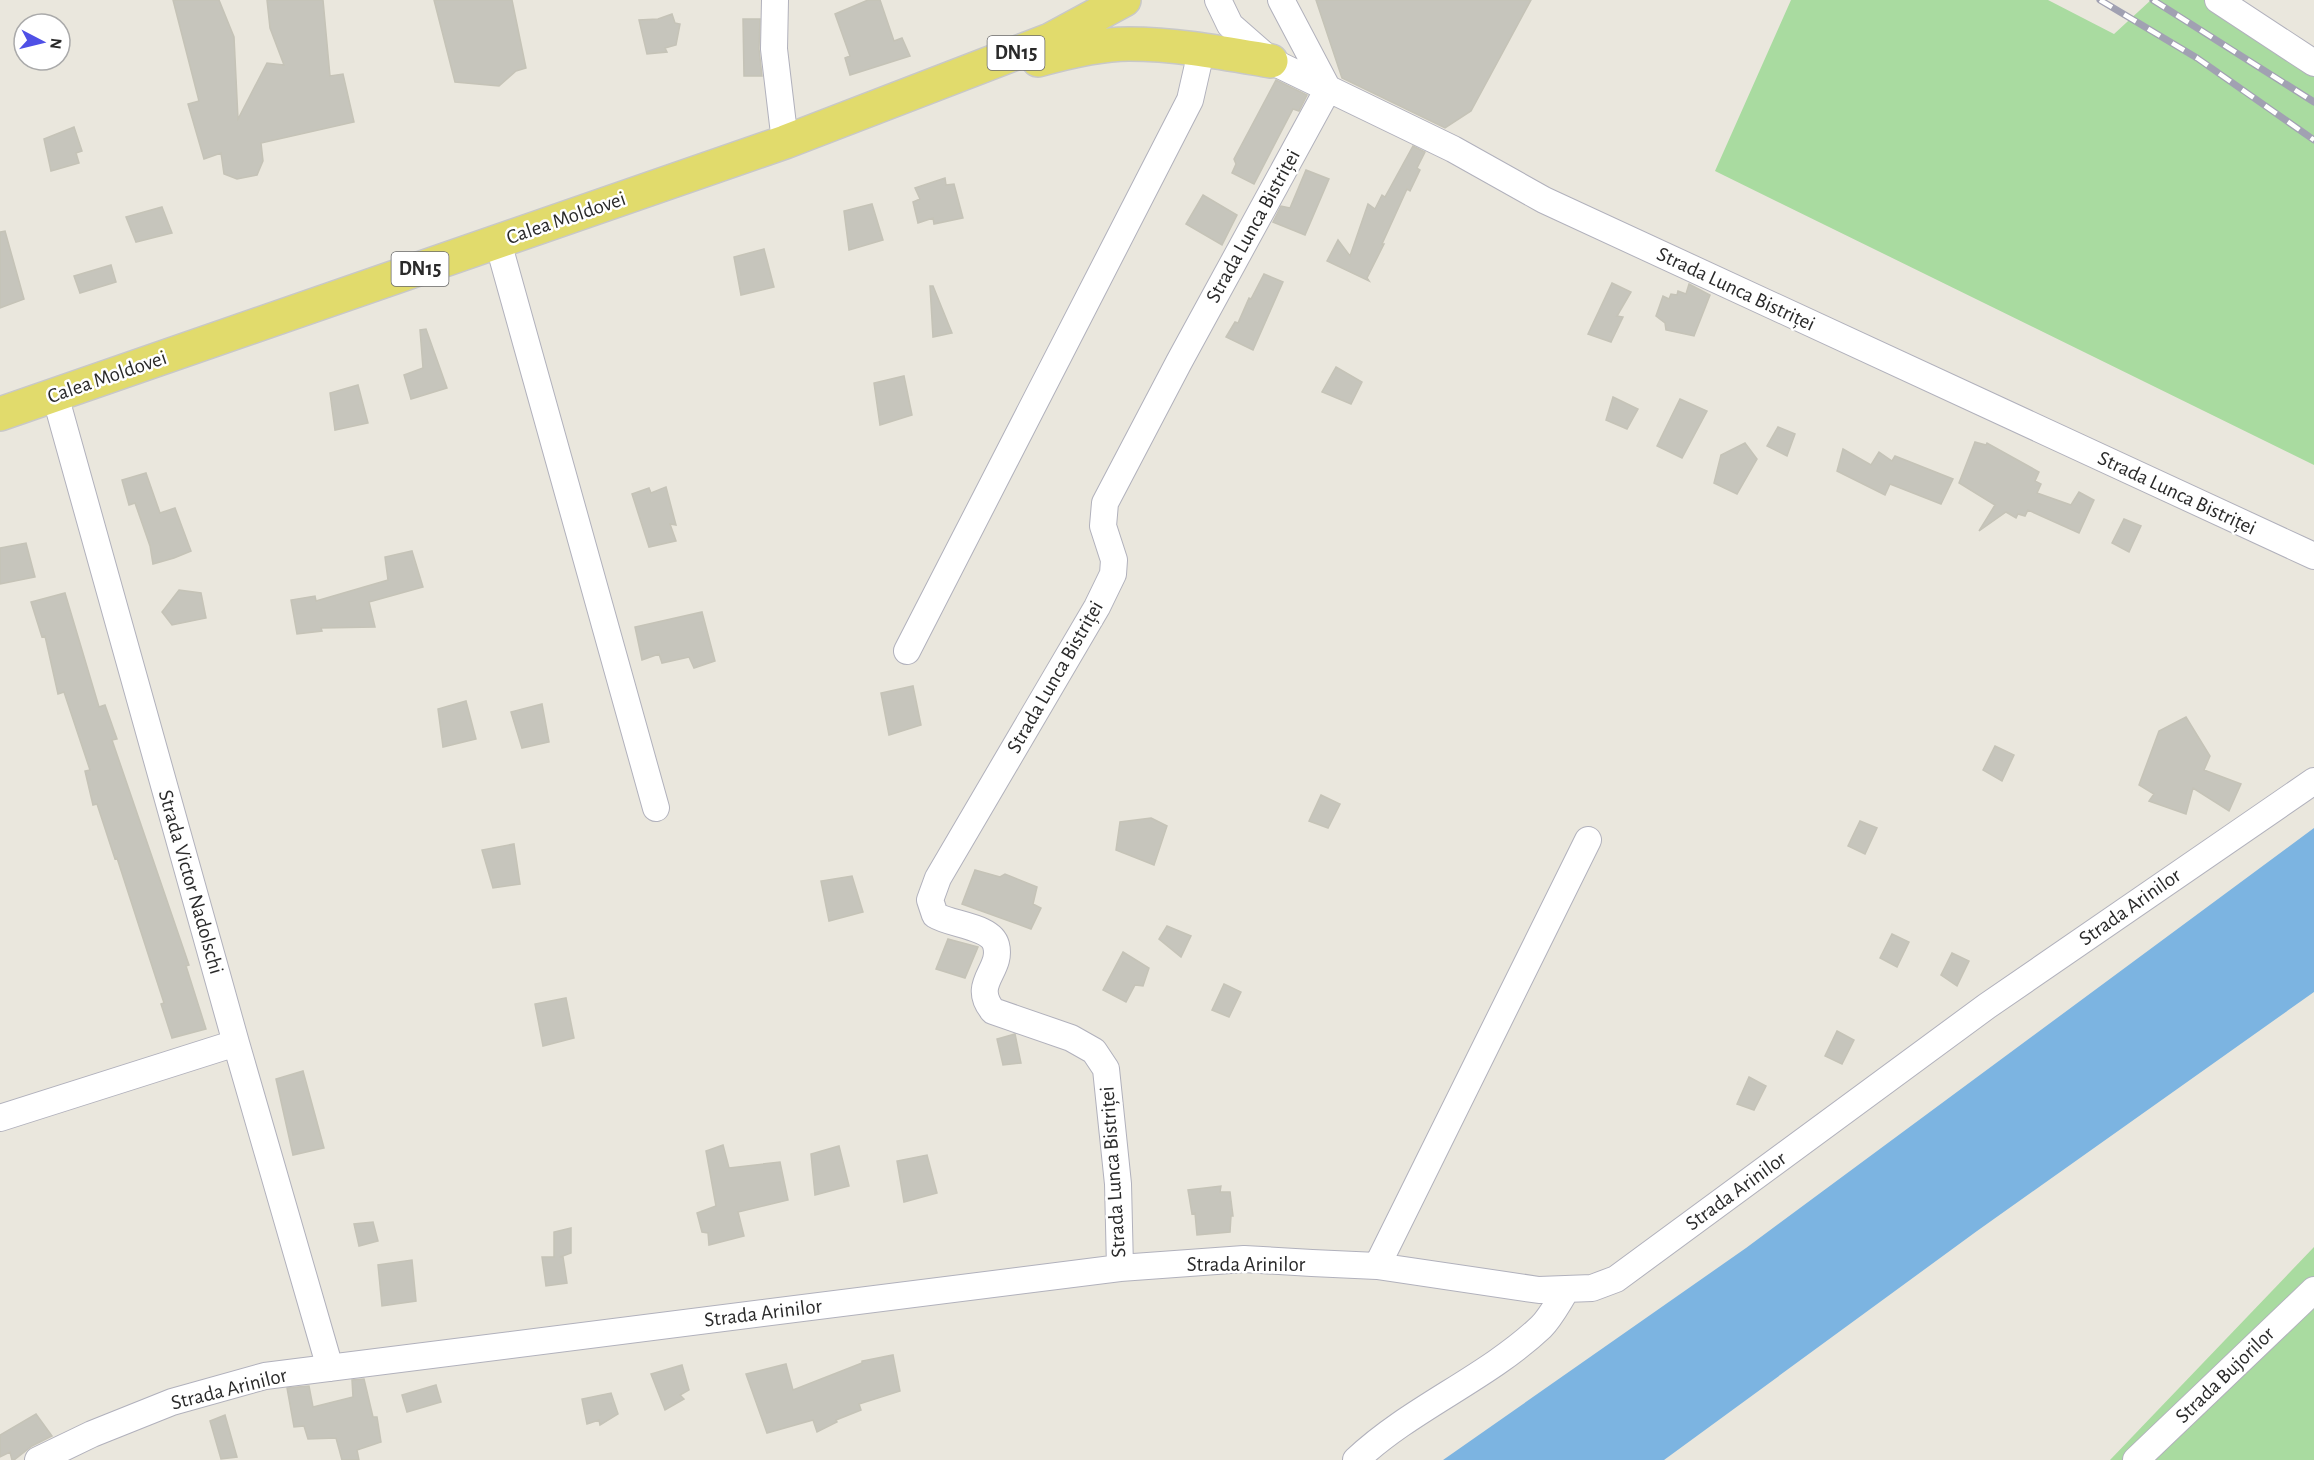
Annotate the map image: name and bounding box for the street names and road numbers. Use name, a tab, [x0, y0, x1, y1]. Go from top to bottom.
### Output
road number: DN15	[988, 36, 1044, 70]
street label: Strada Lunca Bistriței	[1202, 146, 1306, 307]
street label: Calea Moldovei	[504, 188, 628, 248]
street label: Strada Lunca Bistriței	[1653, 243, 1818, 337]
road number: DN15	[392, 252, 448, 286]
street label: Calea Moldovei	[45, 347, 169, 407]
street label: Strada Lunca Bistriței	[2094, 447, 2259, 541]
street label: Strada Lunca Bistriței	[1003, 597, 1109, 758]
street label: Strada Victor Nadolschi	[155, 788, 227, 976]
street label: Strada Arinilor	[2075, 864, 2185, 950]
street label: Strada Lunca Bistriței	[1097, 1085, 1131, 1258]
street label: Strada Arinilor	[1682, 1147, 1790, 1234]
street label: Strada Arinilor	[1187, 1254, 1306, 1275]
street label: Strada Arinilor	[703, 1295, 823, 1331]
street label: Strada Bujorilor	[2171, 1323, 2279, 1427]
street label: Strada Arinilor	[169, 1364, 289, 1414]

